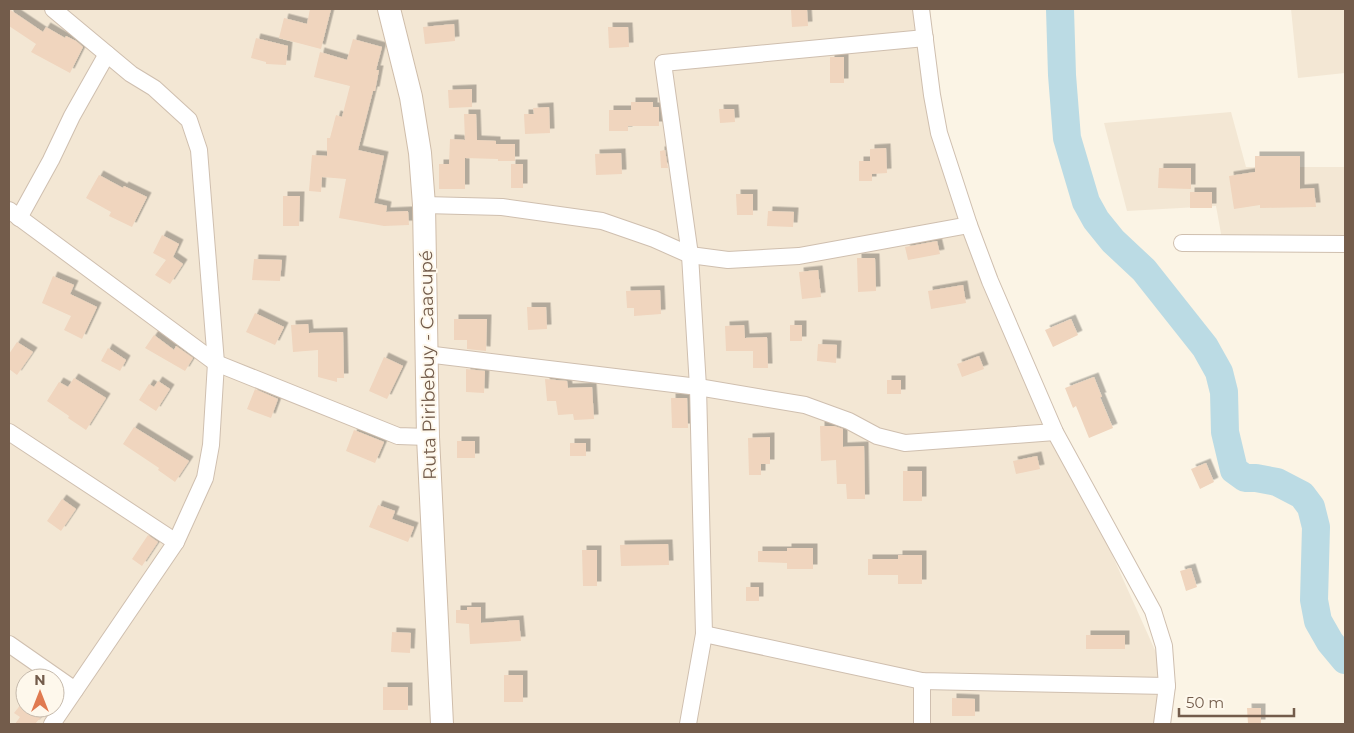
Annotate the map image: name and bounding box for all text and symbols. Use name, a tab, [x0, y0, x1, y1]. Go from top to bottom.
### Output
street label: Ruta Piribebuy - Caacupé	[415, 250, 441, 480]
north arrow	[15, 668, 65, 718]
text: N	[34, 671, 46, 689]
scale bar	[1179, 686, 1294, 718]
text: 50 m	[1186, 693, 1224, 712]

